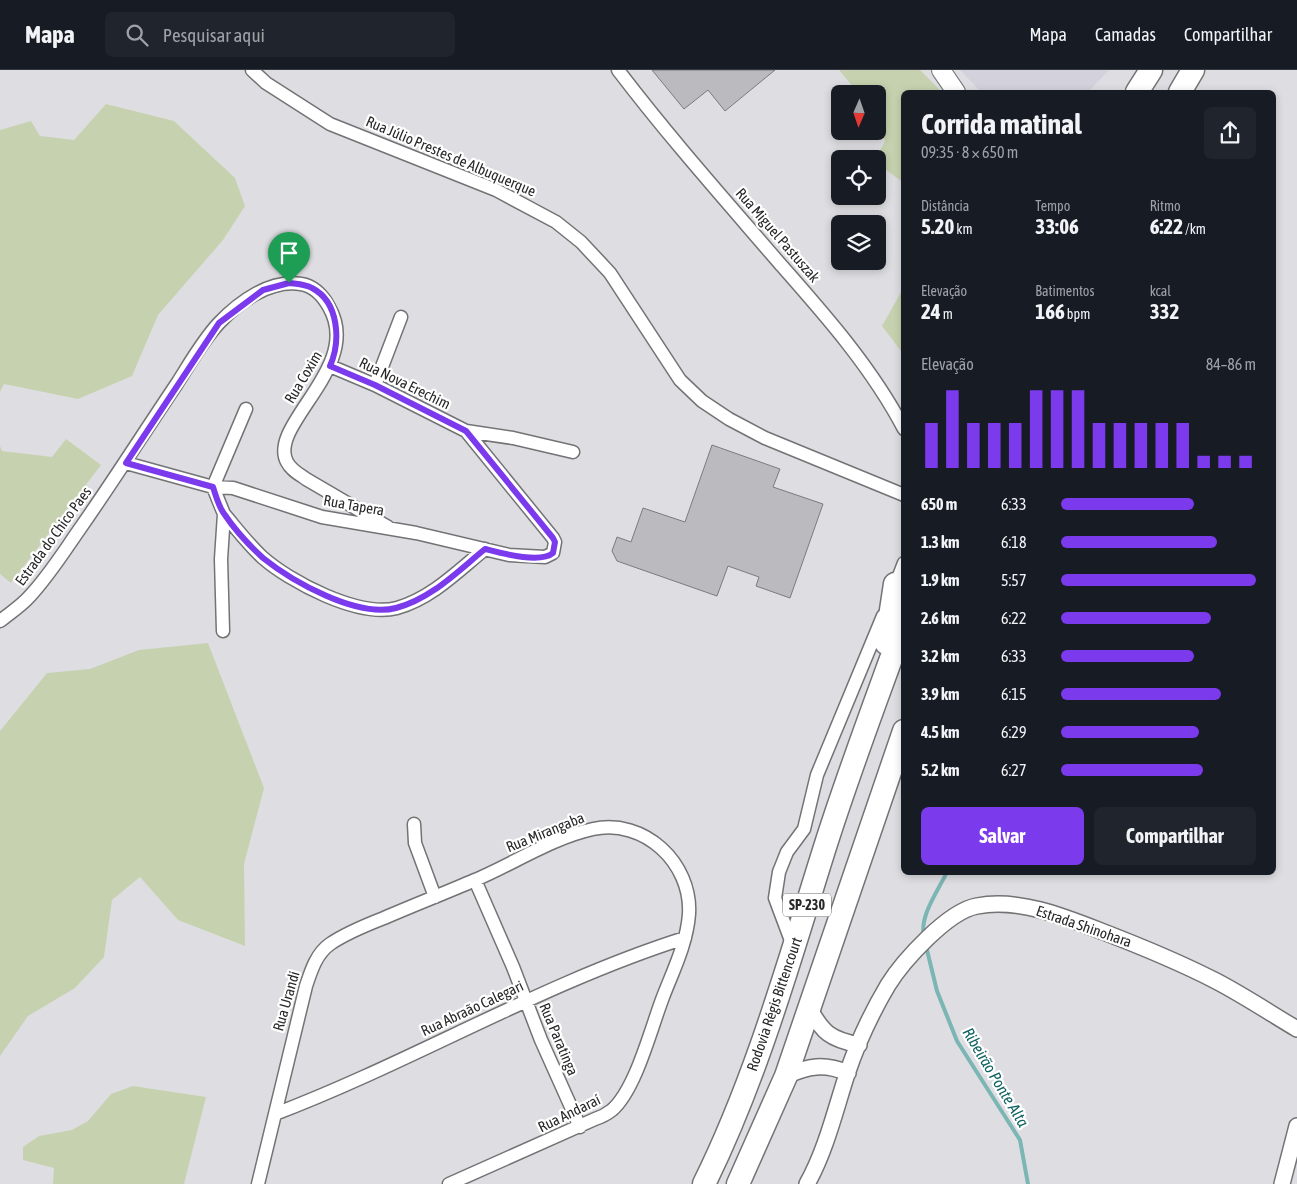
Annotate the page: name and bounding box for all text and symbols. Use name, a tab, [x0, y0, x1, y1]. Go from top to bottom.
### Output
search box	[105, 12, 455, 57]
text: Mapa	[25, 21, 75, 48]
icon: search	[123, 21, 151, 49]
text: Pesquisar aqui	[163, 24, 265, 46]
text: Mapa	[1030, 24, 1067, 45]
text: Camadas	[1095, 24, 1156, 45]
text: Compartilhar	[1184, 24, 1272, 45]
north arrow	[831, 85, 886, 140]
map controls	[831, 85, 886, 270]
button: share	[1204, 107, 1256, 159]
text: Corrida matinal	[921, 108, 1082, 140]
street label: Rua Júlio Prestes de Albuquerque	[363, 112, 539, 200]
text: 09:35 · 8 × 650 m	[921, 143, 1018, 161]
button: locate	[831, 150, 886, 205]
street label: Rua Miguel Pastuszak	[733, 185, 824, 286]
text: Distância	[921, 198, 969, 214]
text: Tempo	[1035, 198, 1070, 214]
text: Ritmo	[1150, 198, 1181, 214]
text: 5.20	[921, 214, 954, 238]
text: 33:06	[1035, 214, 1079, 238]
text: 6:22	[1150, 214, 1183, 238]
button: layers	[831, 215, 886, 270]
text: km	[954, 221, 973, 237]
text: /km	[1183, 221, 1206, 237]
pin	[268, 232, 310, 283]
icon: arrive	[275, 239, 303, 267]
text: Elevação	[921, 283, 967, 299]
text: Batimentos	[1035, 283, 1094, 299]
text: kcal	[1150, 283, 1171, 299]
text: 24	[921, 299, 941, 323]
text: 166	[1035, 299, 1065, 323]
text: 332	[1150, 299, 1179, 323]
text: m	[941, 306, 953, 322]
text: bpm	[1065, 306, 1090, 322]
street label: Rua Coxim	[281, 348, 325, 406]
street label: Rua Nova Erechim	[357, 354, 453, 412]
text: Elevação	[921, 355, 974, 373]
text: 84–86 m	[1206, 355, 1256, 373]
street label: Estrada do Chico Paes	[12, 483, 94, 589]
street label: Rua Tapera	[322, 491, 386, 519]
text: 650 m	[921, 495, 957, 513]
text: 6:33	[1001, 495, 1026, 513]
text: 1.3 km	[921, 533, 960, 551]
text: 6:18	[1001, 533, 1026, 551]
text: 1.9 km	[921, 571, 960, 589]
text: 5:57	[1001, 571, 1026, 589]
text: 2.6 km	[921, 609, 960, 627]
text: 6:22	[1001, 609, 1026, 627]
text: 3.2 km	[921, 647, 960, 665]
text: 6:33	[1001, 647, 1026, 665]
text: 3.9 km	[921, 685, 960, 703]
text: 6:15	[1001, 685, 1026, 703]
text: 4.5 km	[921, 723, 960, 741]
text: 6:29	[1001, 723, 1026, 741]
text: 5.2 km	[921, 761, 960, 779]
text: 6:27	[1001, 761, 1026, 779]
button: Salvar	[921, 807, 1084, 865]
button: Compartilhar	[1094, 807, 1256, 865]
street label: Rua Mirangaba	[503, 809, 587, 855]
road number: SP-230	[783, 894, 831, 916]
street label: Estrada Shinohara	[1034, 902, 1134, 950]
street label: Rodovia Régis Bittencourt	[743, 935, 805, 1073]
street label: Rua Urandi	[269, 969, 303, 1033]
street label: Rua Abraão Calegari	[418, 977, 526, 1039]
street label: Rua Paratinga	[536, 1000, 582, 1078]
water label: Ribeirão Ponte Alta	[959, 1024, 1033, 1130]
street label: Rua Andaraí	[535, 1090, 603, 1135]

